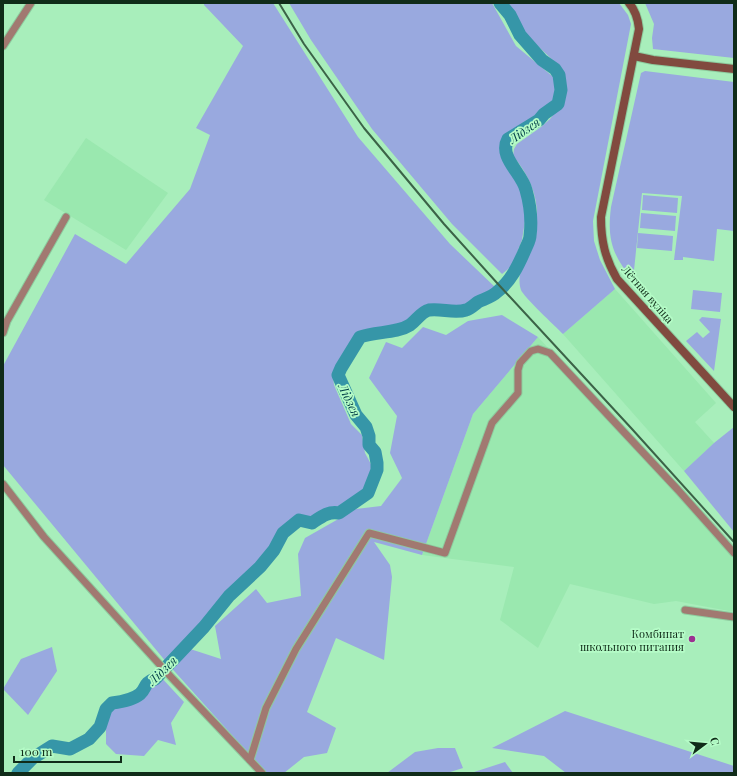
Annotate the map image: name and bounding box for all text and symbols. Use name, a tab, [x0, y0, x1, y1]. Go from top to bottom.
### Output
water label: Лідзея	[504, 113, 543, 147]
street label: Лётная вуліца	[618, 261, 678, 326]
water label: Лідзея	[335, 380, 365, 419]
place label: Комбинат школьного питания	[580, 626, 684, 654]
marker: Комбинат школьного питания	[687, 634, 697, 644]
water label: Лідзея	[143, 652, 180, 689]
north arrow	[685, 724, 725, 764]
text: С	[707, 735, 723, 747]
scale bar	[14, 738, 121, 764]
text: 100 m	[20, 743, 53, 759]

